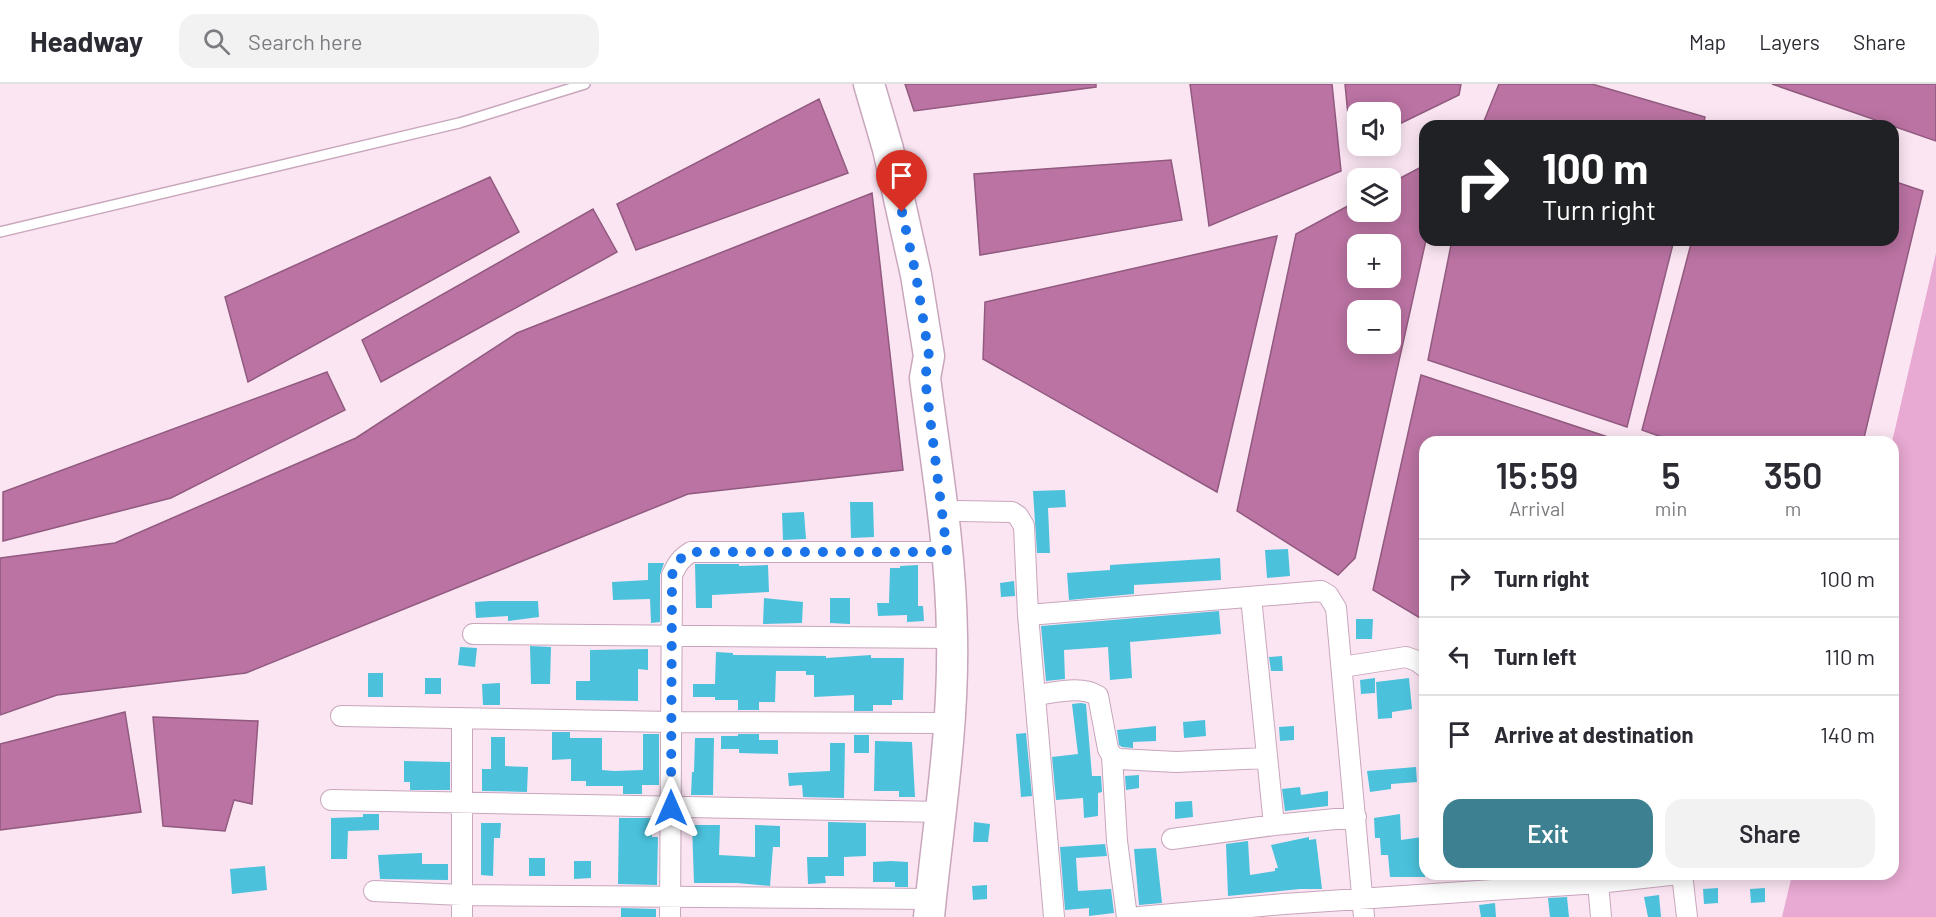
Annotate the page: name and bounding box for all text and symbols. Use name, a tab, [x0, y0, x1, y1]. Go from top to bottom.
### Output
search box	[179, 14, 599, 68]
text: Headway	[30, 24, 143, 58]
icon: search	[200, 25, 233, 58]
text: Search here	[248, 28, 362, 54]
text: Map	[1689, 29, 1726, 54]
text: Layers	[1759, 29, 1820, 54]
text: Share	[1853, 29, 1906, 54]
map controls	[1347, 102, 1401, 354]
button: sound	[1347, 102, 1401, 156]
text: 100 m	[1542, 142, 1648, 192]
icon: right	[1443, 144, 1521, 222]
pin	[876, 150, 927, 212]
icon: arrive	[885, 159, 918, 192]
button: layers	[1347, 168, 1401, 222]
text: Turn right	[1542, 193, 1656, 225]
button: +	[1347, 234, 1401, 288]
button: −	[1347, 300, 1401, 354]
text: 15:59	[1496, 453, 1578, 496]
text: 5	[1661, 453, 1681, 496]
text: 350	[1764, 453, 1822, 496]
text: Arrival	[1509, 496, 1565, 520]
text: min	[1655, 496, 1687, 520]
text: m	[1785, 496, 1801, 520]
icon: right	[1443, 562, 1476, 595]
text: Turn right	[1494, 565, 1589, 591]
text: 100 m	[1820, 565, 1875, 591]
icon: left	[1443, 640, 1476, 673]
text: Turn left	[1494, 643, 1577, 669]
text: 110 m	[1825, 643, 1875, 669]
icon: arrive	[1443, 718, 1476, 751]
text: Arrive at destination	[1494, 721, 1693, 747]
text: 140 m	[1820, 721, 1875, 747]
position arrow	[639, 776, 703, 840]
button: Exit	[1443, 799, 1653, 868]
button: Share	[1665, 799, 1875, 868]

